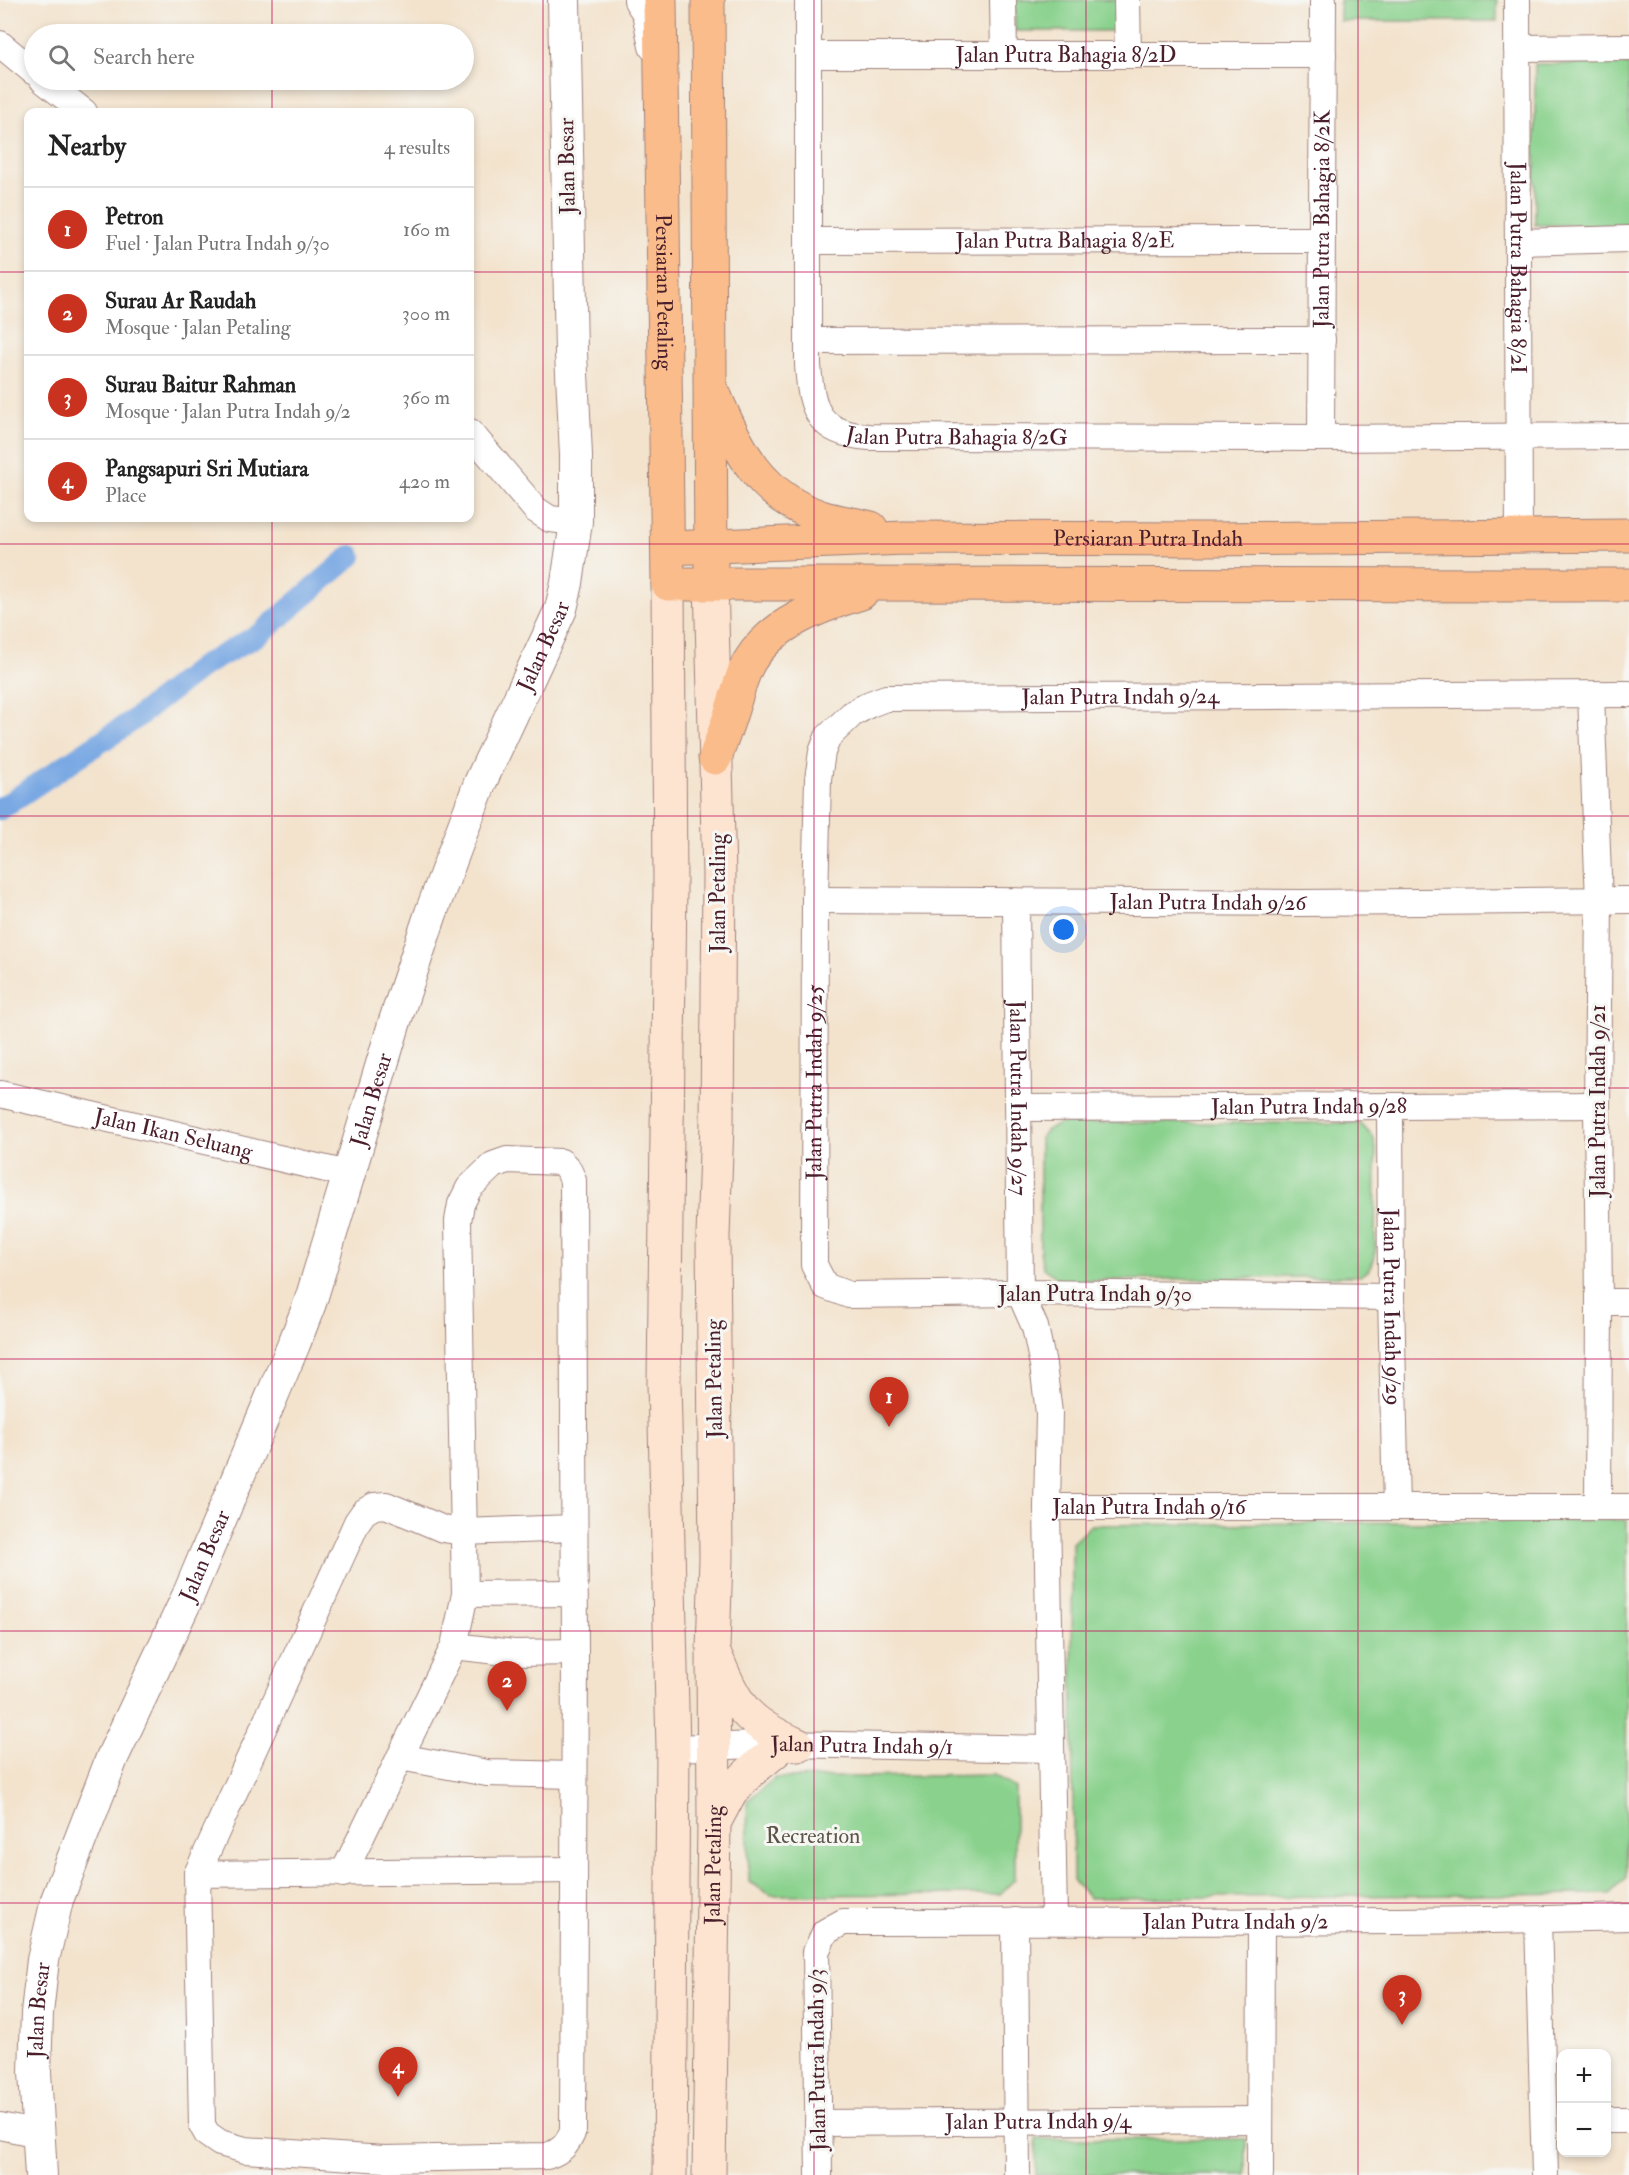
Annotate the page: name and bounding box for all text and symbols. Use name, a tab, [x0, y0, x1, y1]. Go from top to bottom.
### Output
search box	[24, 24, 474, 90]
icon: search	[45, 41, 78, 74]
street label: Jalan Putra Bahagia 8/2D	[955, 41, 1176, 69]
text: Search here	[93, 43, 195, 71]
street label: Jalan Putra Bahagia 8/2K	[1307, 109, 1337, 329]
street label: Jalan Besar	[552, 117, 582, 216]
text: Nearby	[48, 131, 126, 163]
text: 4 results	[384, 135, 450, 160]
street label: Jalan Putra Bahagia 8/2I	[1504, 161, 1532, 374]
text: Petron	[105, 203, 164, 231]
street label: Persiaran Petaling	[649, 213, 679, 372]
text: 1	[64, 217, 71, 242]
text: 160 m	[403, 217, 450, 242]
street label: Jalan Putra Bahagia 8/2E	[955, 226, 1175, 255]
text: Fuel · Jalan Putra Indah 9/30	[105, 231, 330, 256]
text: Surau Ar Raudah	[105, 287, 256, 315]
text: 2	[62, 301, 73, 326]
text: 300 m	[402, 301, 450, 326]
text: Mosque · Jalan Petaling	[105, 315, 291, 340]
text: Surau Baitur Rahman	[105, 371, 296, 399]
text: 3	[64, 385, 71, 410]
text: 360 m	[402, 385, 450, 410]
text: Mosque · Jalan Putra Indah 9/2	[105, 399, 351, 424]
street label: Jalan Putra Bahagia 8/2G	[842, 420, 1068, 451]
text: Pangsapuri Sri Mutiara	[105, 455, 309, 483]
text: 4	[62, 469, 73, 494]
text: 420 m	[399, 469, 450, 494]
text: Place	[105, 483, 146, 508]
street label: Persiaran Putra Indah	[1053, 524, 1243, 553]
street label: Jalan Besar	[510, 598, 576, 697]
street label: Jalan Putra Indah 9/24	[1020, 682, 1220, 711]
street label: Jalan Petaling	[704, 832, 732, 954]
street label: Jalan Putra Indah 9/26	[1108, 888, 1308, 917]
your location	[1049, 915, 1078, 944]
street label: Jalan Putra Indah 9/25	[800, 984, 829, 1181]
street label: Jalan Putra Indah 9/27	[1003, 999, 1033, 1196]
street label: Jalan Putra Indah 9/21	[1584, 1004, 1612, 1199]
street label: Jalan Besar	[344, 1049, 399, 1151]
street label: Jalan Putra Indah 9/28	[1210, 1092, 1407, 1121]
street label: Jalan Ikan Seluang	[90, 1102, 257, 1166]
street label: Jalan Putra Indah 9/29	[1377, 1207, 1408, 1406]
street label: Jalan Putra Indah 9/30	[997, 1280, 1192, 1308]
street label: Jalan Petaling	[699, 1318, 729, 1440]
pin: 1	[870, 1378, 908, 1427]
street label: Jalan Putra Indah 9/16	[1051, 1493, 1248, 1521]
street label: Jalan Besar	[173, 1505, 237, 1607]
pin: 2	[488, 1662, 526, 1711]
street label: Jalan Putra Indah 9/1	[769, 1730, 953, 1761]
street label: Jalan Petaling	[699, 1804, 728, 1926]
park label: Recreation	[766, 1822, 860, 1850]
street label: Jalan Putra Indah 9/2	[1142, 1907, 1328, 1936]
street label: Jalan Besar	[21, 1960, 57, 2060]
street label: Jalan Putra Indah 9/3	[801, 1968, 833, 2153]
pin: 3	[1382, 1976, 1422, 2025]
pin: 4	[378, 2048, 418, 2097]
map controls	[1557, 2049, 1611, 2157]
button: +	[1557, 2049, 1611, 2103]
button: −	[1557, 2103, 1611, 2157]
street label: Jalan Putra Indah 9/4	[944, 2107, 1132, 2136]

